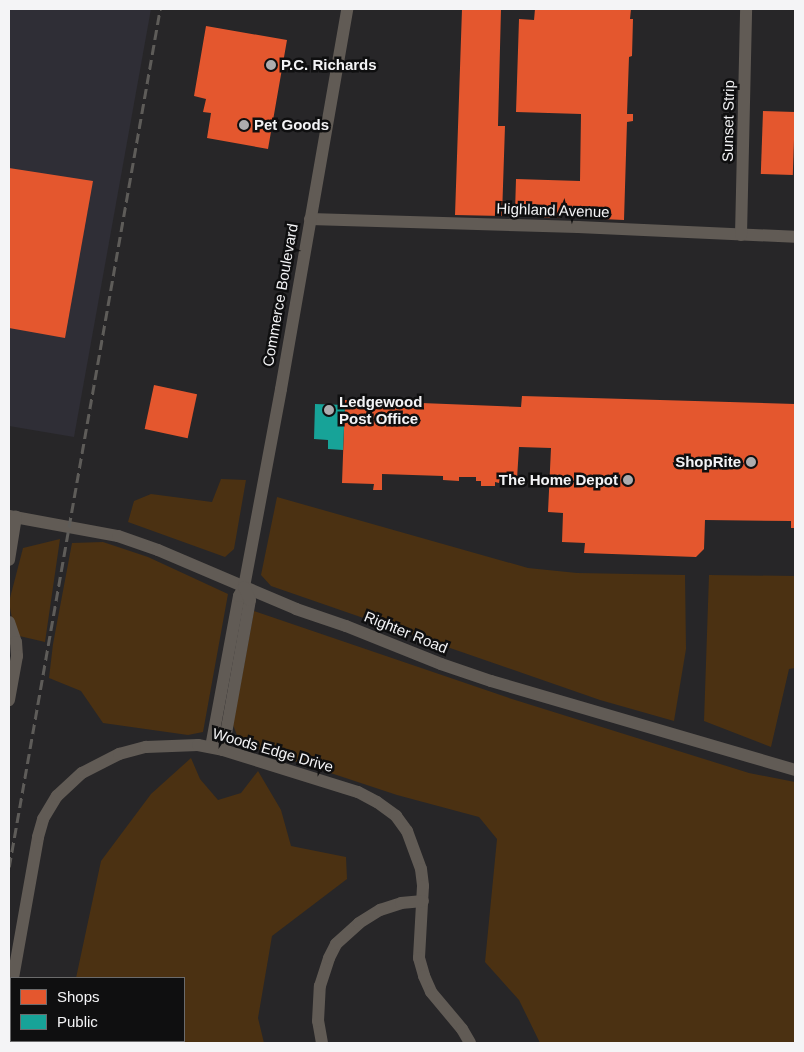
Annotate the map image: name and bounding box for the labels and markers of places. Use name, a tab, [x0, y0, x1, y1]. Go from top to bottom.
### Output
place label: P.C. Richards	[281, 56, 377, 74]
marker: P.C. Richards	[265, 59, 277, 71]
place label: Pet Goods	[254, 116, 329, 134]
marker: Pet Goods	[238, 119, 250, 131]
place label: Ledgewood Post Office	[339, 392, 422, 427]
marker: Ledgewood Post Office	[323, 404, 335, 416]
place label: ShopRite	[675, 453, 741, 471]
marker: ShopRite	[745, 456, 757, 468]
place label: The Home Depot	[499, 471, 618, 489]
marker: The Home Depot	[622, 474, 634, 486]

